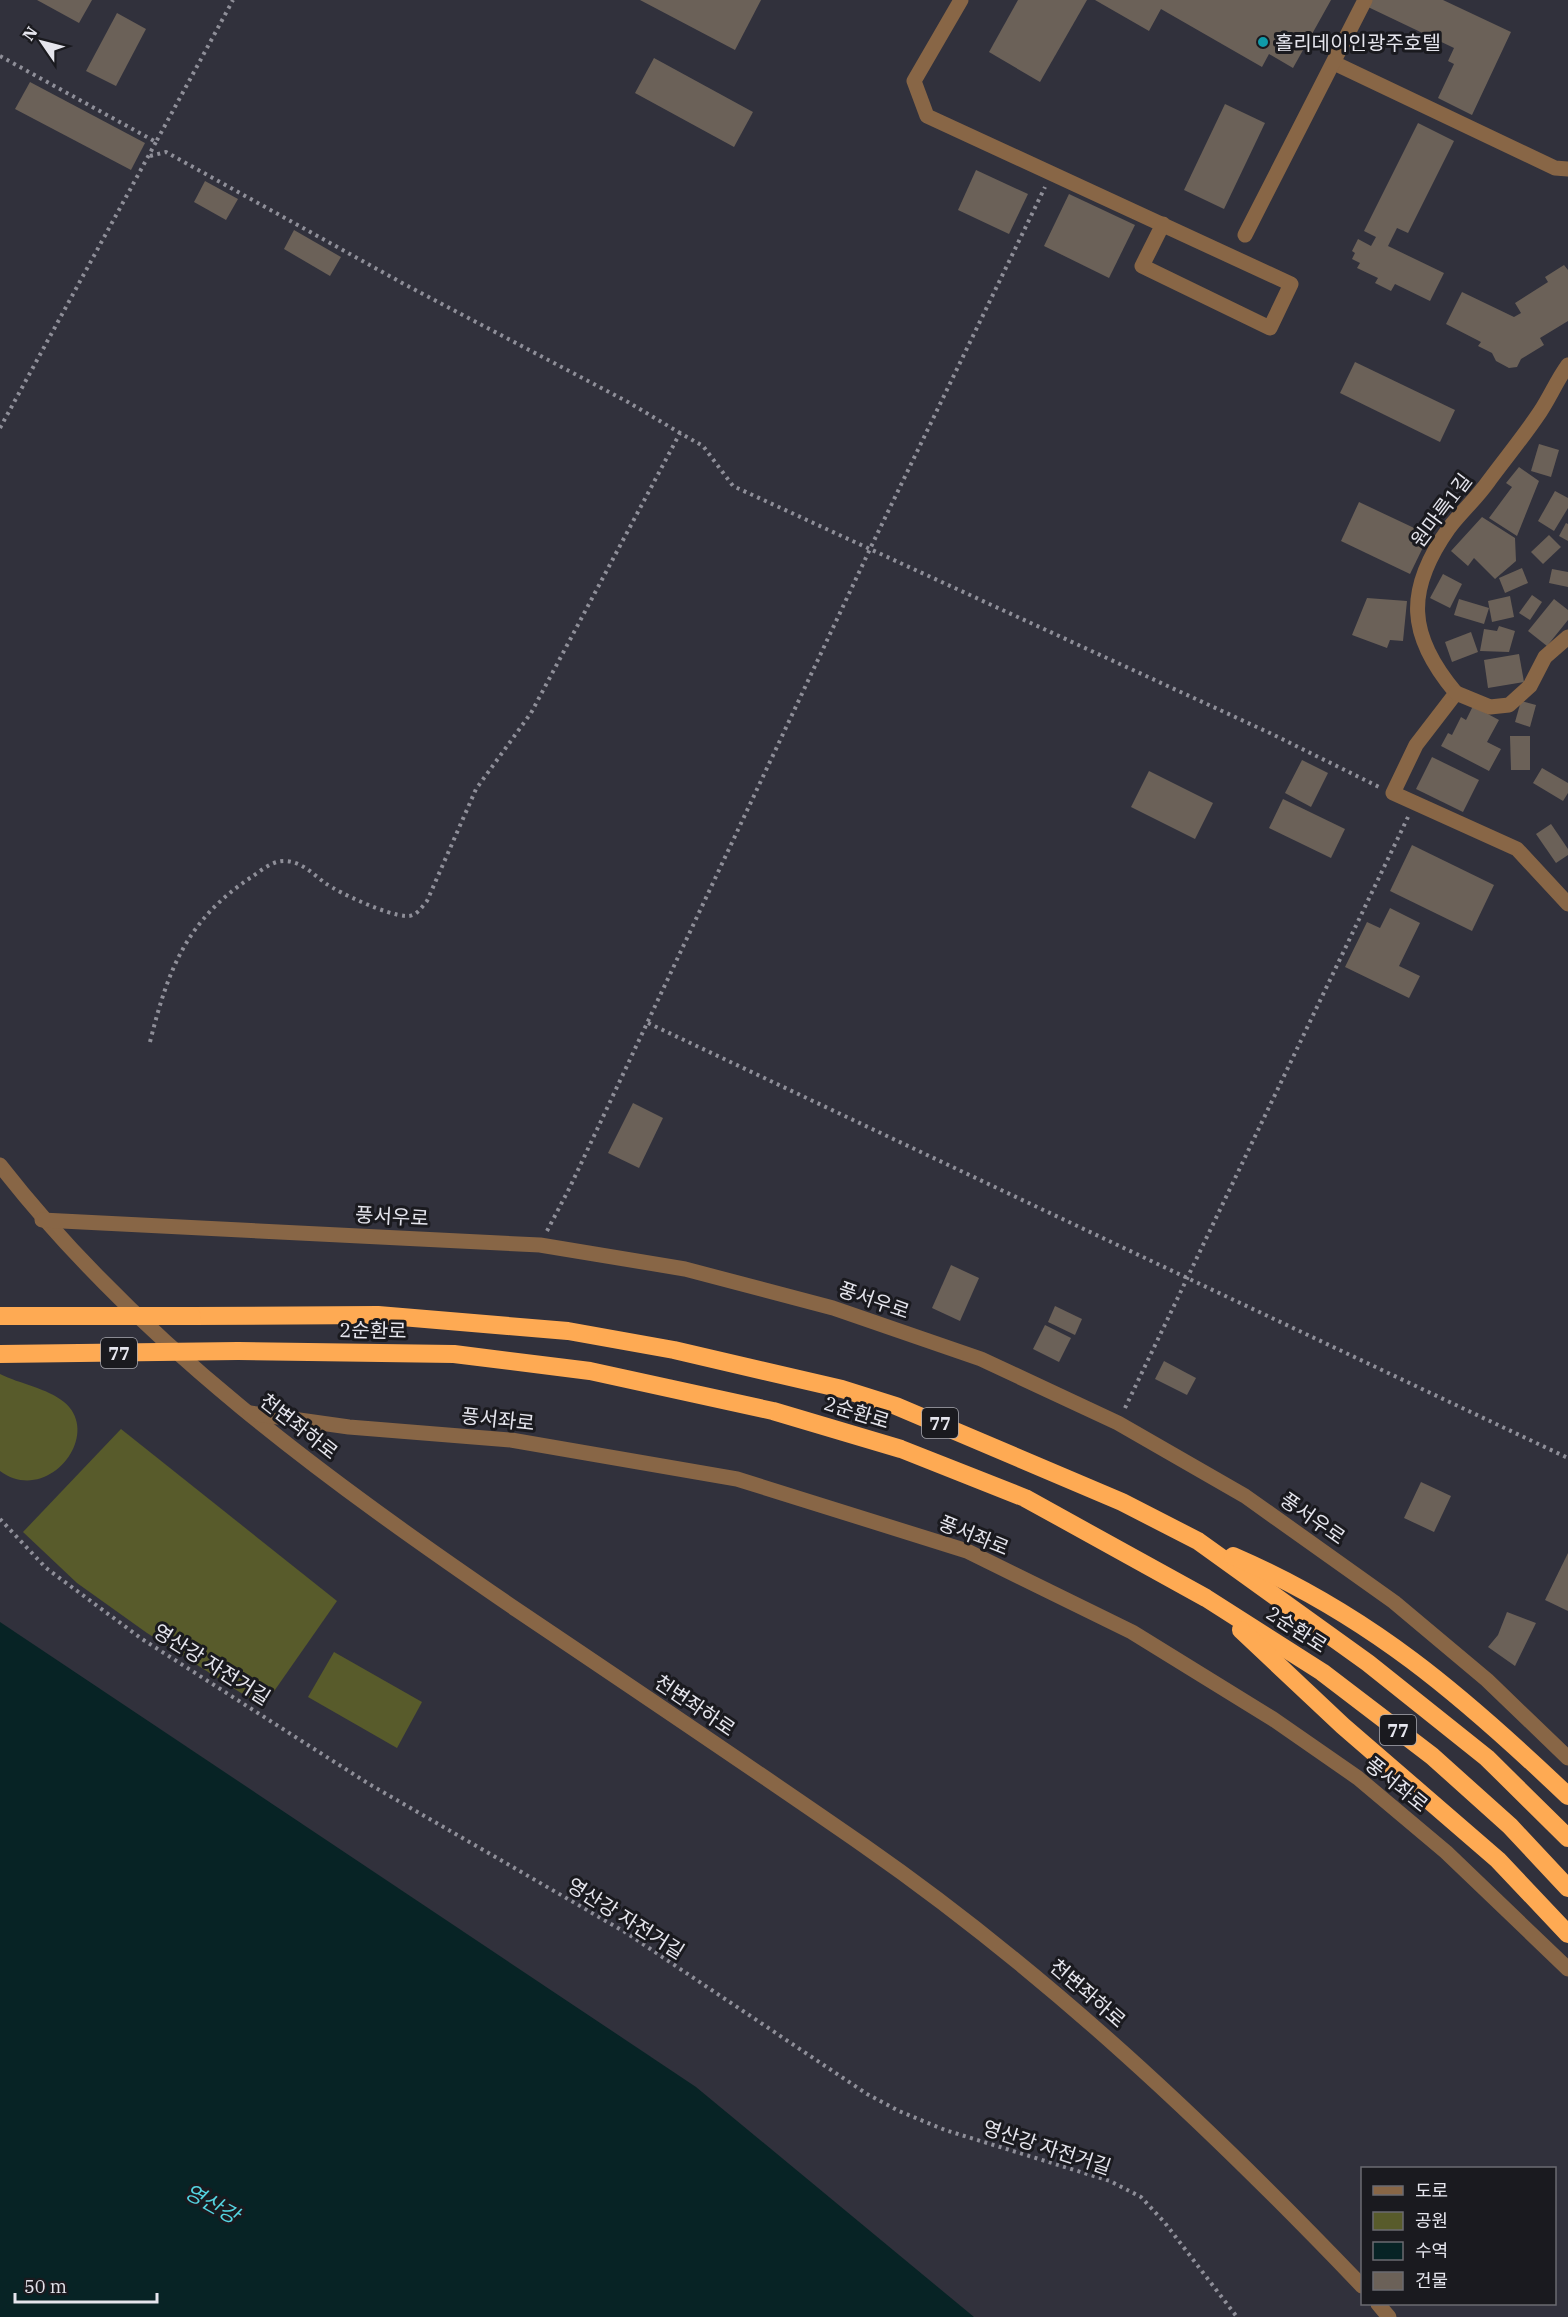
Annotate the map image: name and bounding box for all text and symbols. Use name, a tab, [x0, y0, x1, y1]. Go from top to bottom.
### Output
north arrow	[12, 12, 72, 72]
text: N	[18, 22, 42, 44]
place label: 홀리데이인광주호텔	[1275, 29, 1441, 56]
marker: 홀리데이인광주호텔	[1256, 35, 1270, 49]
street label: 원마륵1길	[1404, 468, 1478, 552]
street label: 풍서우로	[355, 1201, 429, 1231]
street label: 풍서우로	[835, 1275, 913, 1325]
street label: 2순환로	[339, 1316, 407, 1344]
road number: 77	[101, 1338, 137, 1368]
street label: 천변좌하로	[254, 1387, 344, 1465]
street label: 2순환로	[821, 1389, 893, 1435]
street label: 풍서좌로	[460, 1402, 536, 1436]
road number: 77	[922, 1408, 958, 1438]
street label: 풍서우로	[1275, 1486, 1351, 1550]
street label: 풍서좌로	[935, 1509, 1013, 1561]
street label: 2순환로	[1261, 1599, 1333, 1659]
street label: 영산강 자전거길	[148, 1617, 276, 1711]
street label: 천변좌하로	[649, 1668, 741, 1742]
road number: 77	[1380, 1715, 1416, 1745]
street label: 풍서좌로	[1360, 1750, 1434, 1818]
street label: 영산강 자전거길	[562, 1871, 690, 1965]
street label: 천변좌하로	[1044, 1953, 1132, 2033]
street label: 영산강 자전거길	[979, 2114, 1115, 2180]
legend	[1361, 2167, 1556, 2305]
water label: 영산강	[180, 2177, 246, 2231]
text: 도로	[1415, 2179, 1448, 2202]
text: 공원	[1415, 2209, 1448, 2232]
text: 수역	[1415, 2239, 1448, 2262]
scale bar	[15, 2266, 158, 2304]
text: 건물	[1415, 2269, 1448, 2292]
text: 50 m	[24, 2275, 67, 2298]

